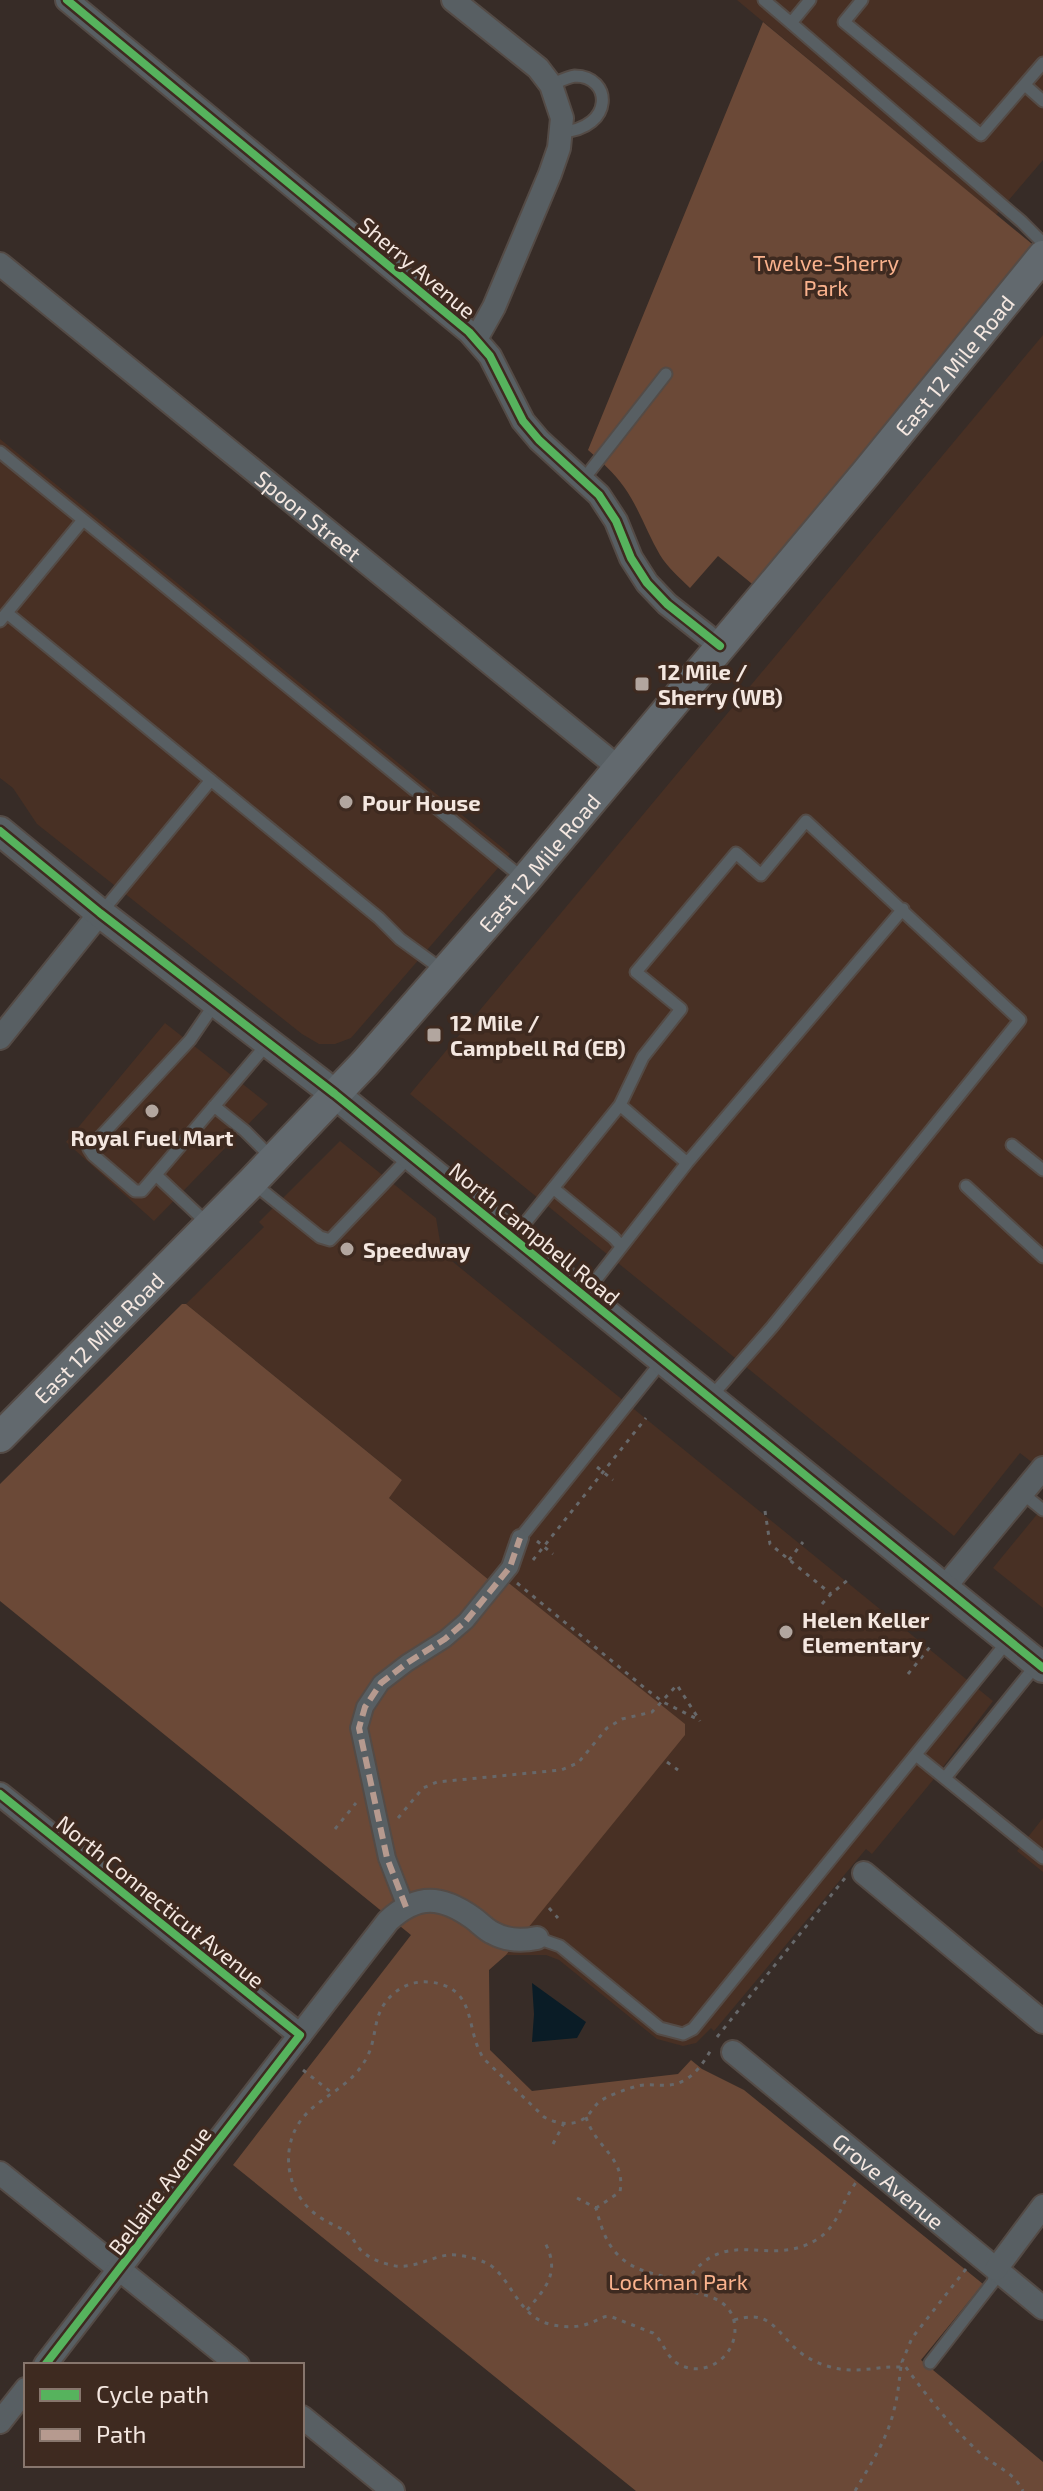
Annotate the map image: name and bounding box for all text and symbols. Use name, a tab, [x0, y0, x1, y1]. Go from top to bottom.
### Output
street label: Sherry Avenue	[355, 211, 481, 323]
park label: Twelve-Sherry Park	[753, 249, 900, 300]
street label: East 12 Mile Road	[889, 290, 1019, 441]
street label: Spoon Street	[250, 464, 367, 566]
place label: 12 Mile / Sherry (WB)	[658, 658, 783, 710]
marker: 12 Mile / Sherry (WB)	[633, 675, 651, 693]
street label: East 12 Mile Road	[473, 788, 605, 937]
place label: Pour House	[362, 789, 481, 815]
marker: Pour House	[337, 793, 355, 811]
place label: 12 Mile / Campbell Rd (EB)	[450, 1009, 626, 1060]
marker: 12 Mile / Campbell Rd (EB)	[425, 1026, 443, 1044]
marker: Royal Fuel Mart	[143, 1102, 161, 1120]
place label: Royal Fuel Mart	[70, 1124, 234, 1151]
street label: North Campbell Road	[444, 1156, 626, 1310]
place label: Speedway	[363, 1236, 471, 1263]
marker: Speedway	[338, 1240, 356, 1258]
street label: East 12 Mile Road	[28, 1267, 169, 1408]
place label: Helen Keller Elementary	[802, 1606, 930, 1658]
marker: Helen Keller Elementary	[777, 1623, 795, 1641]
street label: North Connecticut Avenue	[52, 1809, 270, 1993]
street label: Bellaire Avenue	[102, 2120, 216, 2260]
street label: Grove Avenue	[828, 2127, 950, 2234]
park label: Lockman Park	[608, 2268, 748, 2294]
legend	[24, 2363, 304, 2467]
text: Cycle path	[96, 2379, 209, 2408]
text: Path	[96, 2419, 146, 2448]

